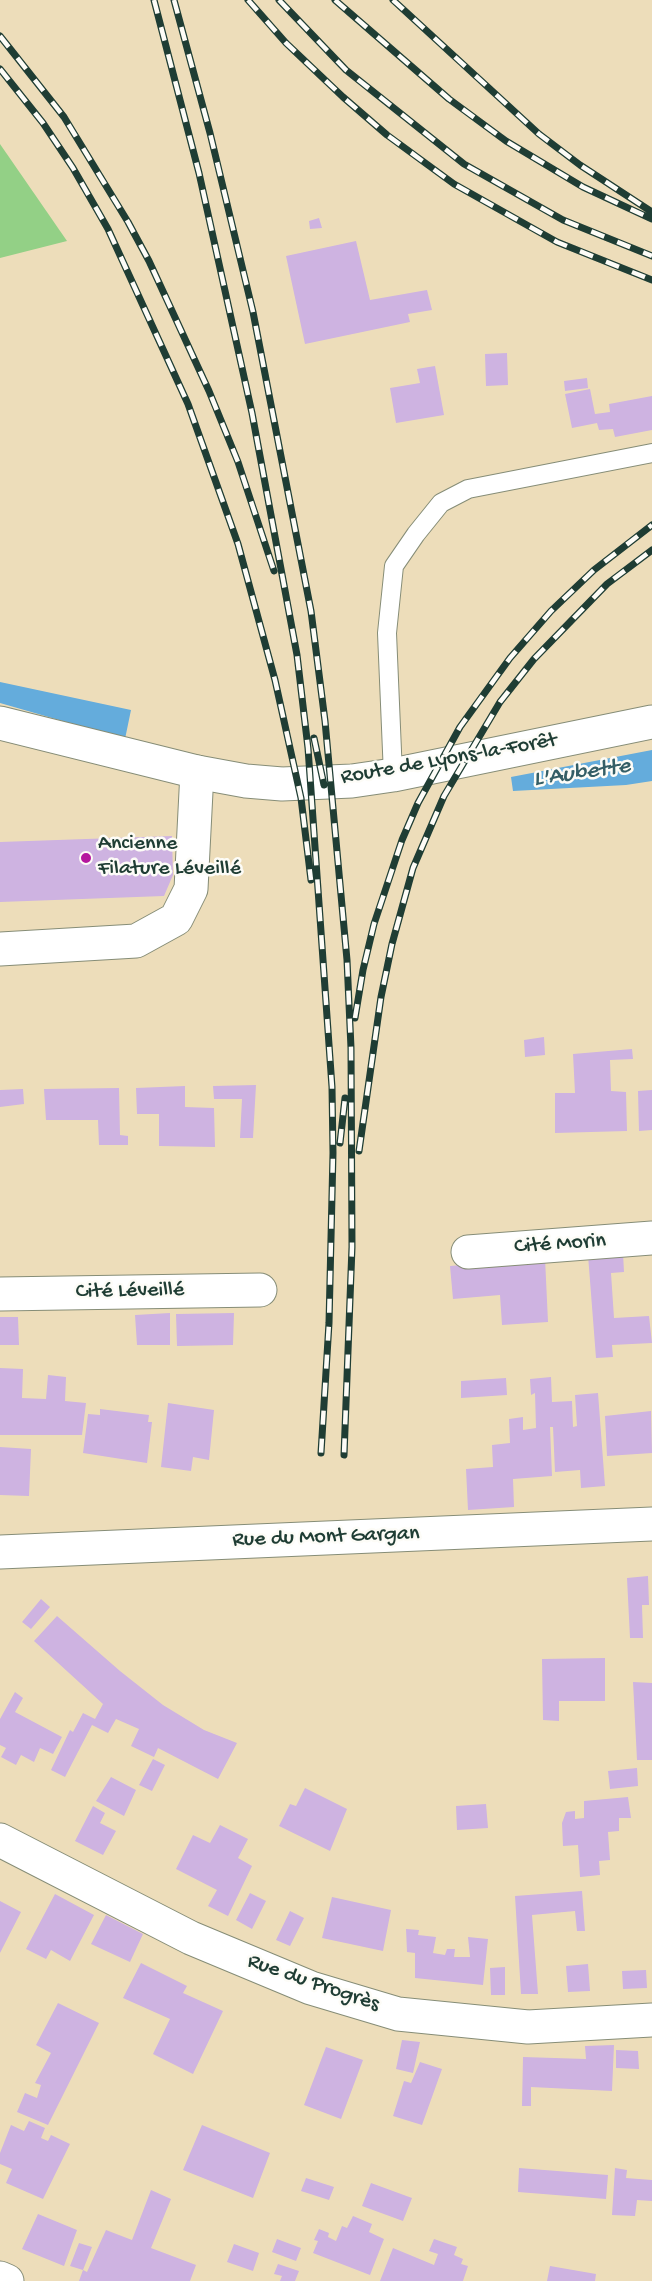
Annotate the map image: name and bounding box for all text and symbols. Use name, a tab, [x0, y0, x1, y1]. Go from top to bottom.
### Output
street label: Route de Lyons-la-Forêt	[339, 728, 559, 792]
water label: L'Aubette	[532, 753, 632, 795]
place label: Ancienne Filature Léveillé	[98, 832, 241, 884]
marker: Ancienne Filature Léveillé	[79, 851, 93, 865]
street label: Cité Morin	[513, 1229, 607, 1261]
street label: Cité Léveillé	[76, 1278, 184, 1306]
street label: Rue du Mont Gargan	[232, 1522, 420, 1554]
street label: Rue du Progrès	[243, 1949, 383, 2019]

